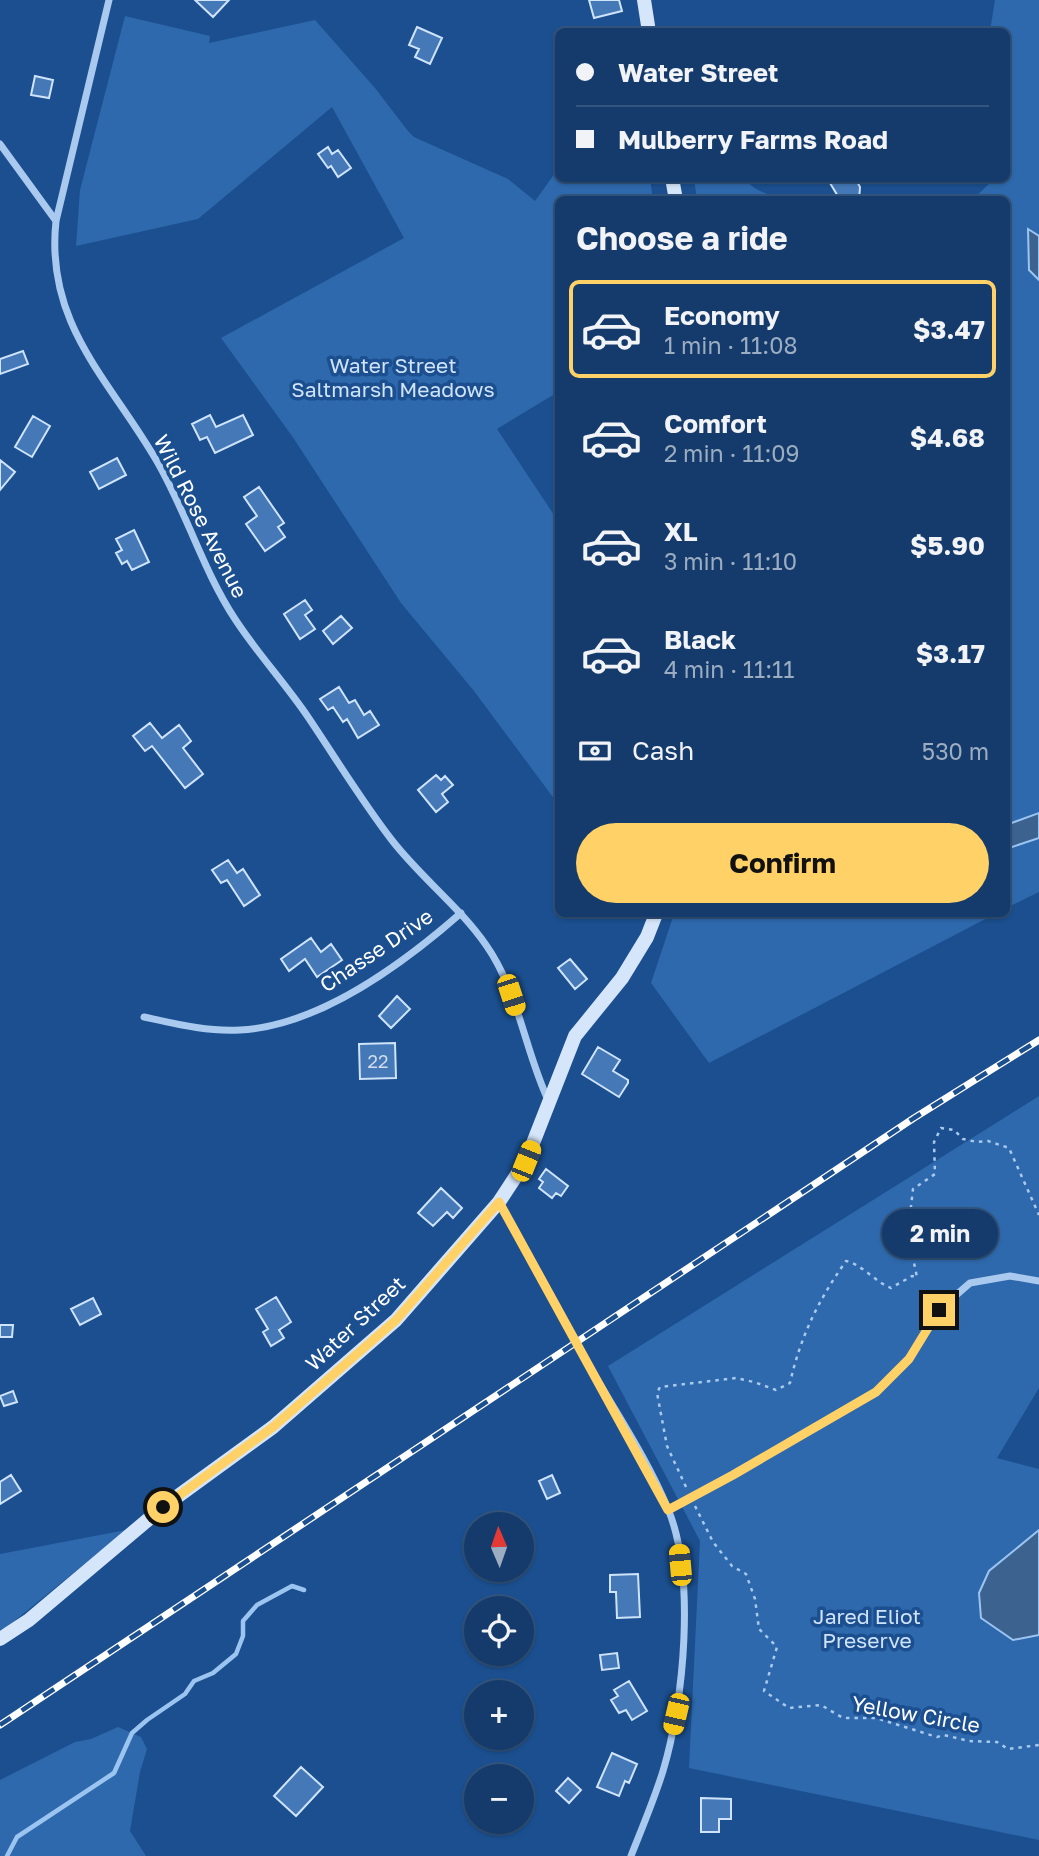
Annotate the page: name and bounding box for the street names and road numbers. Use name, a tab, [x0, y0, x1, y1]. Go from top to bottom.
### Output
street label: Wild Rose Avenue	[149, 430, 253, 602]
street label: Chasse Drive	[315, 903, 437, 997]
street label: Water Street	[300, 1270, 410, 1376]
street label: Yellow Circle	[850, 1690, 982, 1738]

